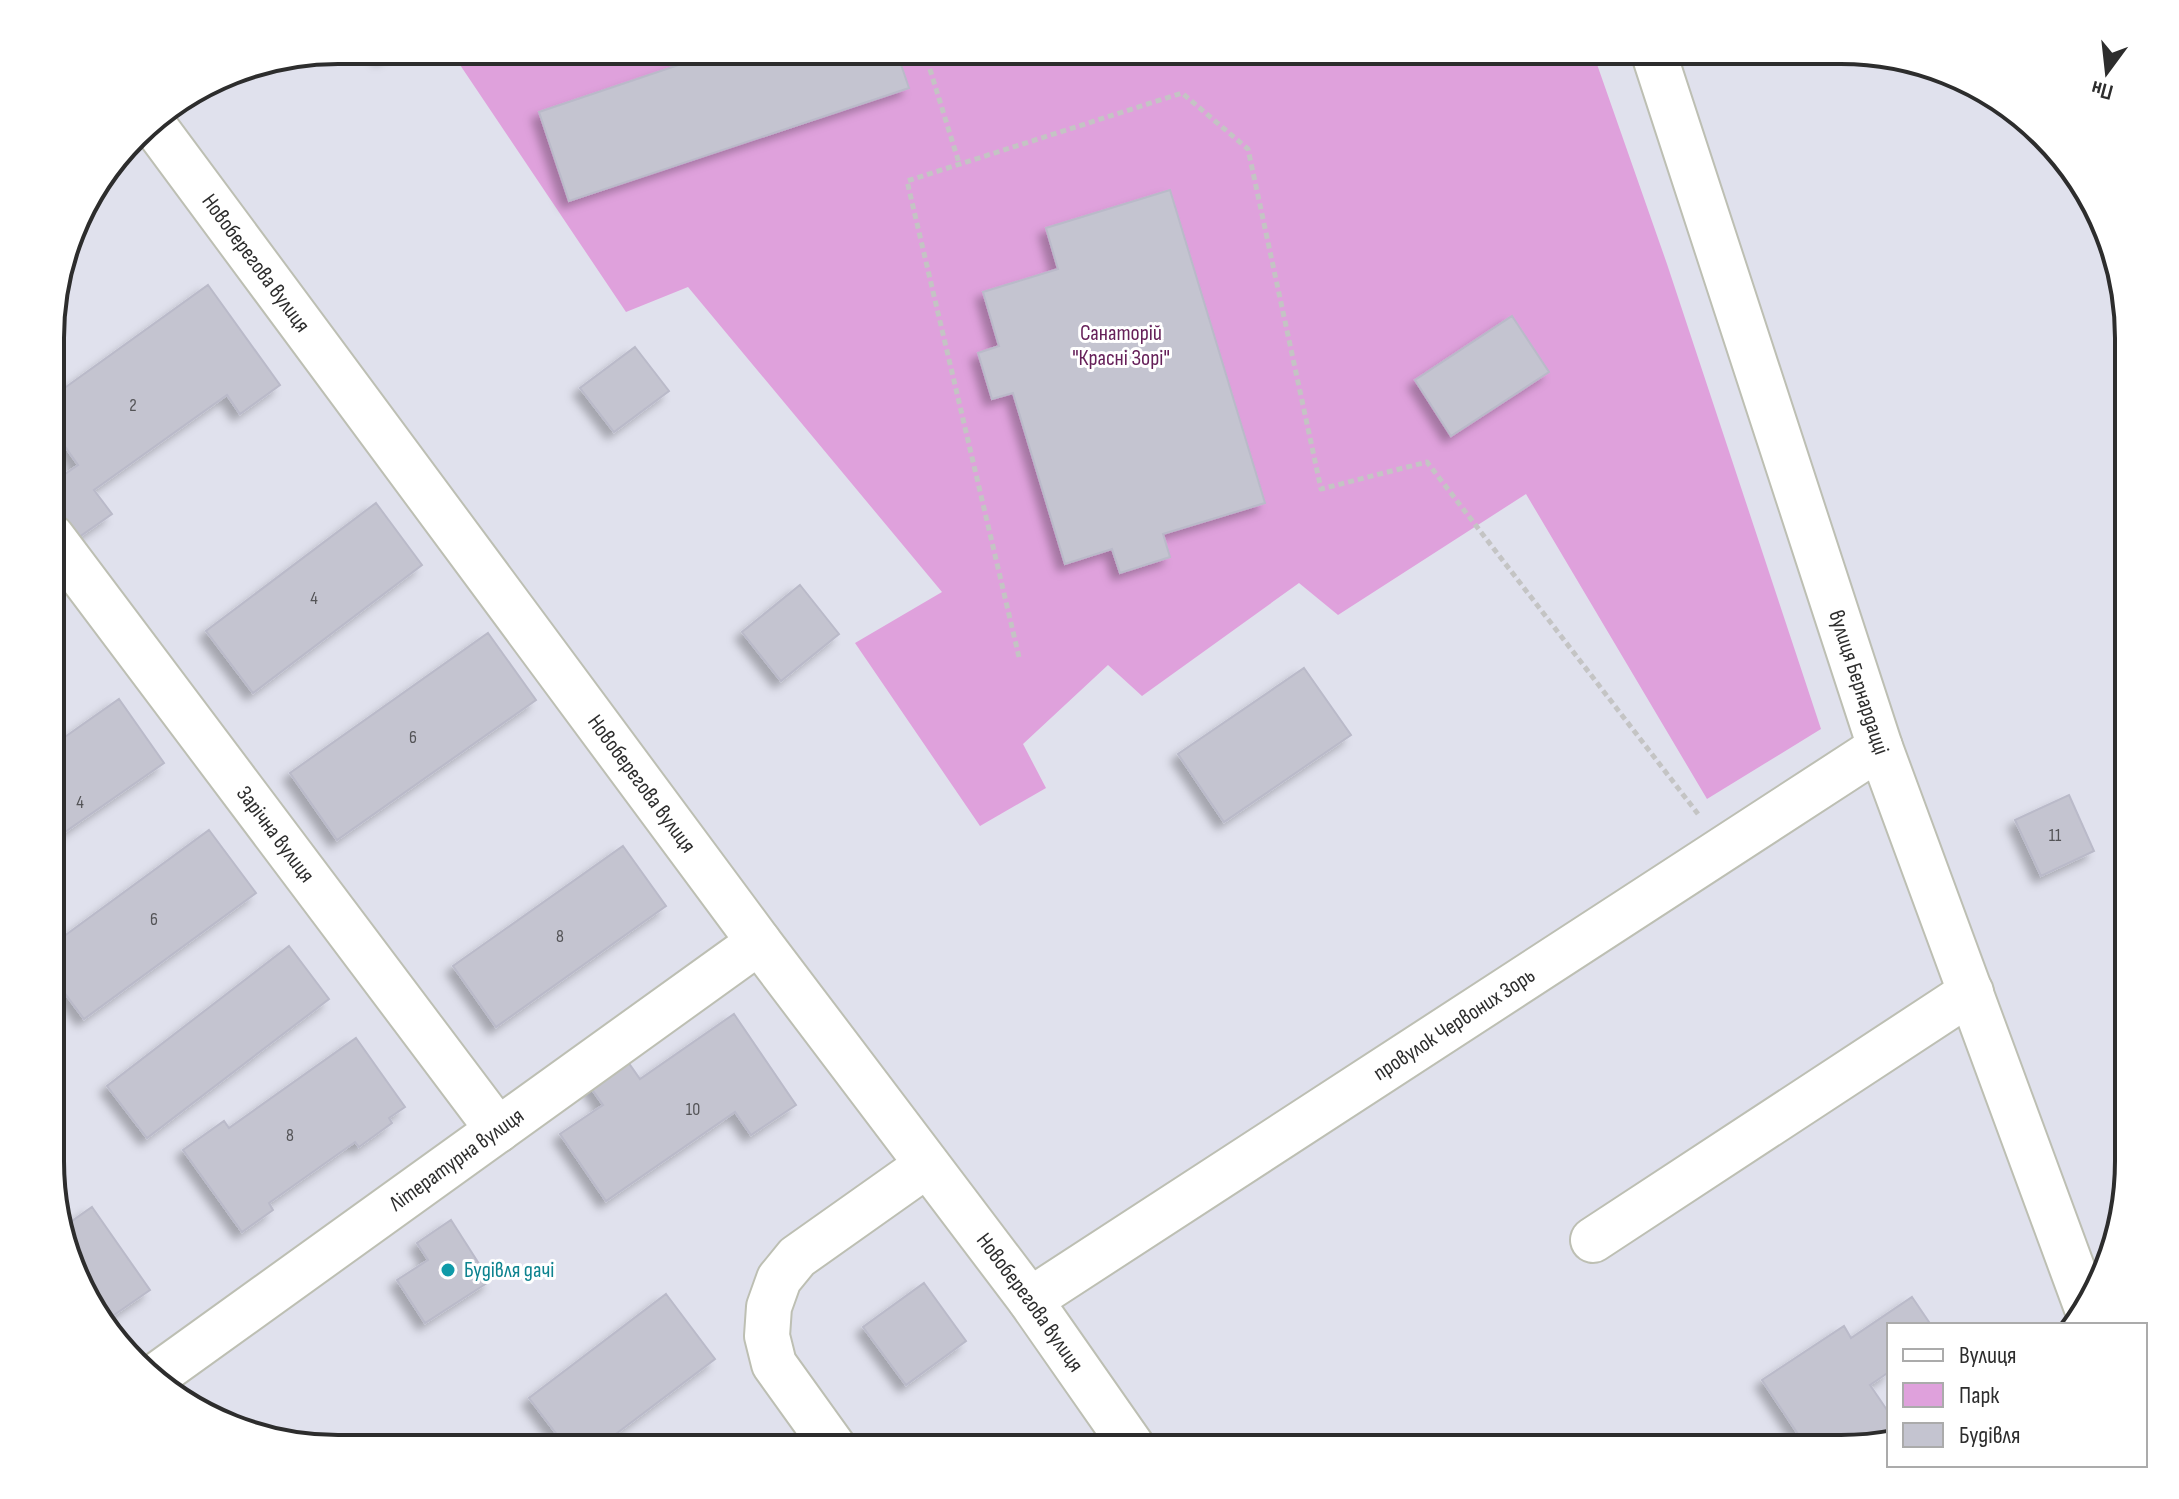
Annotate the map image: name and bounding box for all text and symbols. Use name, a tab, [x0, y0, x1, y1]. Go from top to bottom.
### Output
north arrow	[2067, 32, 2147, 112]
text: Пн	[2088, 74, 2116, 106]
street label: Новоберегова вулиця	[196, 189, 316, 337]
park label: Санаторій "Красні Зорі"	[1072, 320, 1170, 372]
house number: 2	[129, 395, 137, 416]
house number: 4	[310, 588, 318, 609]
street label: вулиця Бернардацці	[1823, 607, 1895, 758]
street label: Новоберегова вулиця	[582, 709, 702, 858]
house number: 6	[409, 727, 417, 748]
street label: Зарічна вулиця	[231, 781, 321, 888]
house number: 4	[76, 792, 84, 813]
house number: 11	[2049, 825, 2062, 846]
house number: 6	[150, 909, 158, 930]
house number: 8	[556, 926, 564, 947]
street label: провулок Червоних Зорь	[1368, 962, 1540, 1087]
house number: 10	[686, 1099, 700, 1120]
street label: Літературна вулиця	[383, 1102, 529, 1218]
house number: 8	[286, 1125, 294, 1146]
street label: Новоберегова вулиця	[971, 1228, 1090, 1377]
place label: Будівля дачі	[464, 1257, 554, 1284]
marker: Будівля дачі	[439, 1261, 457, 1279]
legend	[1887, 1323, 2147, 1467]
text: Вулиця	[1959, 1341, 2017, 1370]
text: Парк	[1959, 1381, 2000, 1410]
text: Будівля	[1959, 1421, 2020, 1450]

